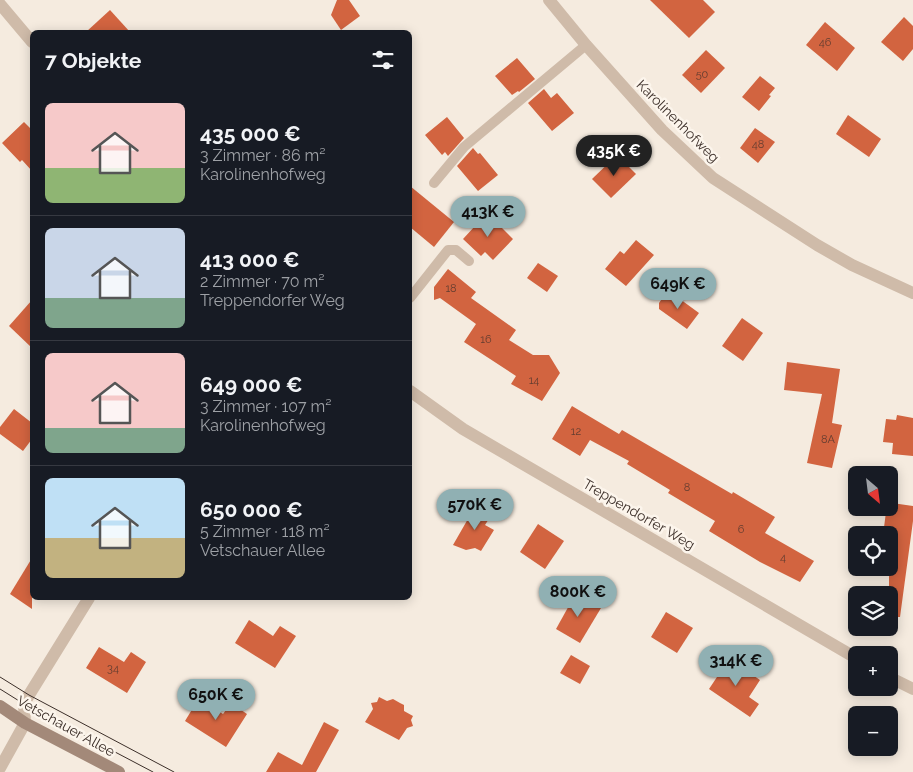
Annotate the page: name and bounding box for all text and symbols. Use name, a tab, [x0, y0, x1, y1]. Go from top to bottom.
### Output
house number: 46	[819, 36, 832, 49]
icon: filters	[369, 46, 397, 74]
text: 7 Objekte	[45, 48, 141, 73]
house number: 50	[696, 68, 709, 81]
street label: Karolinenhofweg	[633, 76, 723, 166]
text: 435 000 €	[200, 121, 301, 146]
icon: home	[85, 123, 145, 183]
pin: 435K €	[573, 134, 655, 177]
house number: 48	[752, 138, 764, 151]
text: 435K €	[587, 141, 641, 160]
text: 3 Zimmer · 86 m²	[200, 146, 326, 165]
text: Karolinenhofweg	[200, 165, 326, 184]
pin: 413K €	[447, 196, 529, 238]
text: 413K €	[461, 202, 515, 221]
text: 413 000 €	[200, 247, 300, 272]
icon: home	[85, 248, 145, 308]
pin: 649K €	[637, 268, 719, 310]
text: 2 Zimmer · 70 m²	[200, 272, 324, 291]
text: 649K €	[650, 274, 706, 293]
house number: 18	[445, 282, 457, 295]
text: Treppendorfer Weg	[200, 291, 345, 310]
house number: 16	[480, 333, 492, 346]
text: 649 000 €	[200, 372, 303, 397]
icon: home	[85, 373, 145, 433]
house number: 14	[529, 374, 539, 387]
text: 3 Zimmer · 107 m²	[200, 397, 331, 416]
text: Karolinenhofweg	[200, 416, 326, 435]
house number: 12	[571, 425, 581, 438]
house number: 8A	[821, 433, 835, 446]
north arrow	[848, 466, 898, 516]
map controls	[848, 466, 898, 756]
street label: Treppendorfer Weg	[580, 475, 698, 553]
house number: 8	[684, 481, 690, 494]
pin: 570K €	[434, 488, 516, 531]
text: 570K €	[448, 495, 502, 514]
text: 650 000 €	[200, 497, 303, 522]
icon: home	[85, 498, 145, 558]
text: 5 Zimmer · 118 m²	[200, 522, 330, 541]
house number: 6	[738, 523, 745, 536]
button: locate	[848, 526, 898, 576]
text: Vetschauer Allee	[200, 541, 325, 560]
house number: 4	[780, 551, 786, 564]
pin: 800K €	[537, 576, 619, 618]
text: 800K €	[550, 582, 606, 601]
button: layers	[848, 586, 898, 636]
pin: 314K €	[695, 644, 777, 687]
button: +	[848, 646, 898, 696]
text: 314K €	[709, 651, 763, 670]
house number: 34	[107, 662, 119, 675]
pin: 650K €	[175, 678, 257, 721]
text: 650K €	[188, 685, 244, 704]
street label: Vetschauer Allee	[14, 692, 118, 760]
button: −	[848, 706, 898, 756]

